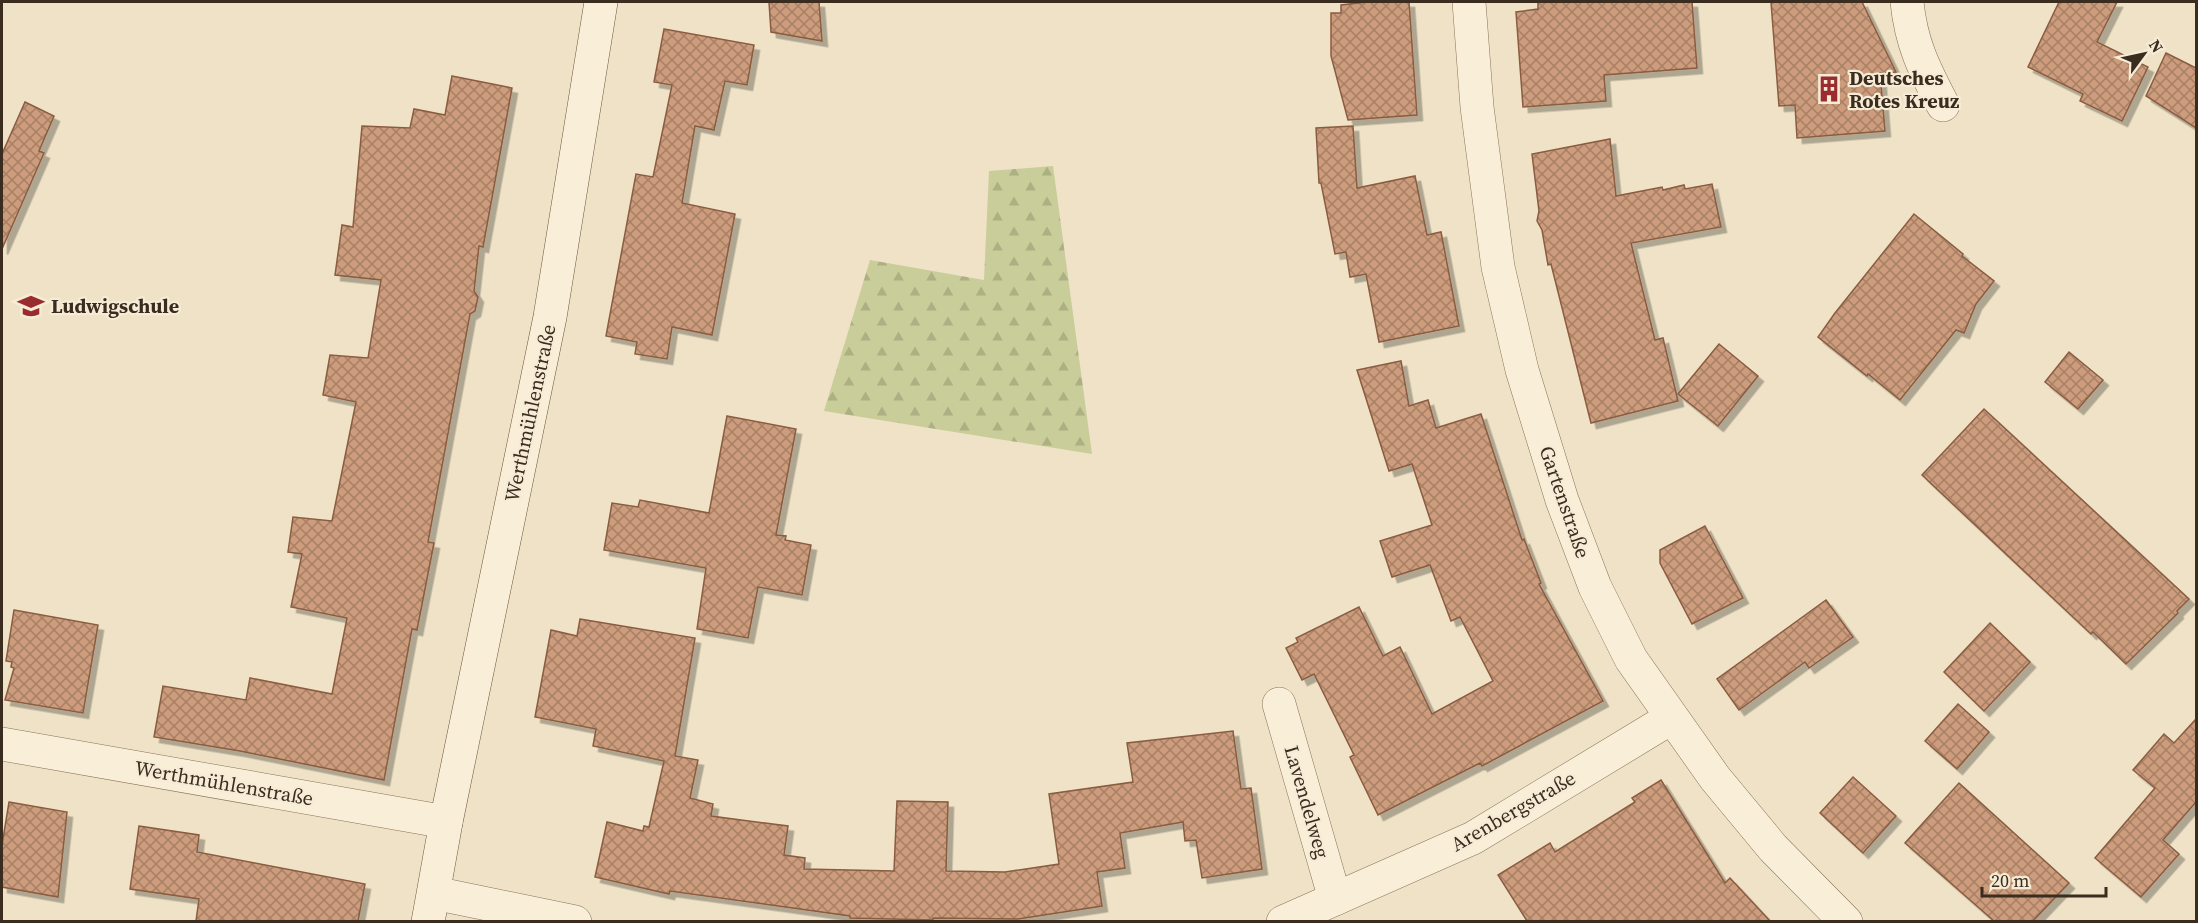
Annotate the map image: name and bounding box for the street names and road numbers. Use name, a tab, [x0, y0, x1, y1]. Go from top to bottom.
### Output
street label: Werthmühlenstraße	[497, 322, 563, 504]
street label: Gartenstraße	[1533, 442, 1597, 562]
street label: Lavendelweg	[1278, 742, 1336, 862]
street label: Werthmühlenstraße	[132, 754, 316, 812]
street label: Arenbergstraße	[1445, 764, 1581, 858]

